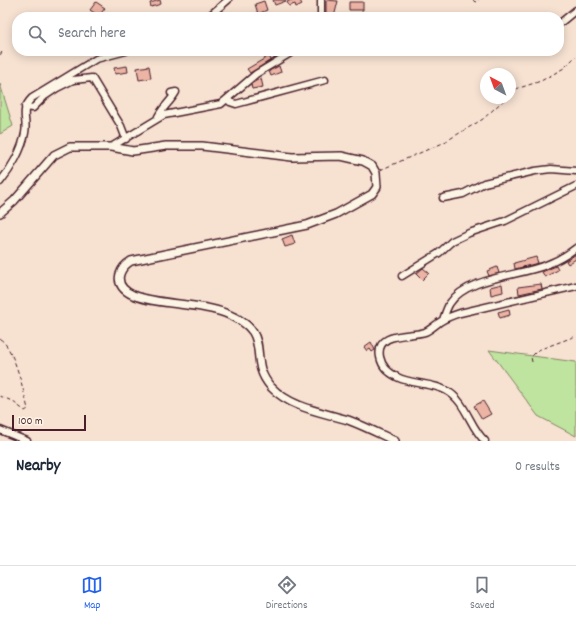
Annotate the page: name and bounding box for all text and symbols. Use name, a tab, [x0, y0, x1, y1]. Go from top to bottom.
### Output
search box	[12, 12, 564, 56]
icon: search	[26, 23, 48, 45]
text: Search here	[58, 23, 126, 45]
north arrow	[480, 68, 516, 104]
scale bar	[12, 413, 86, 432]
text: 100 m	[18, 414, 42, 430]
text: Nearby	[16, 455, 60, 479]
text: 0 results	[515, 458, 560, 477]
tab: Map	[81, 574, 103, 614]
tab: Directions	[266, 574, 308, 614]
tab: Saved	[470, 574, 495, 614]

